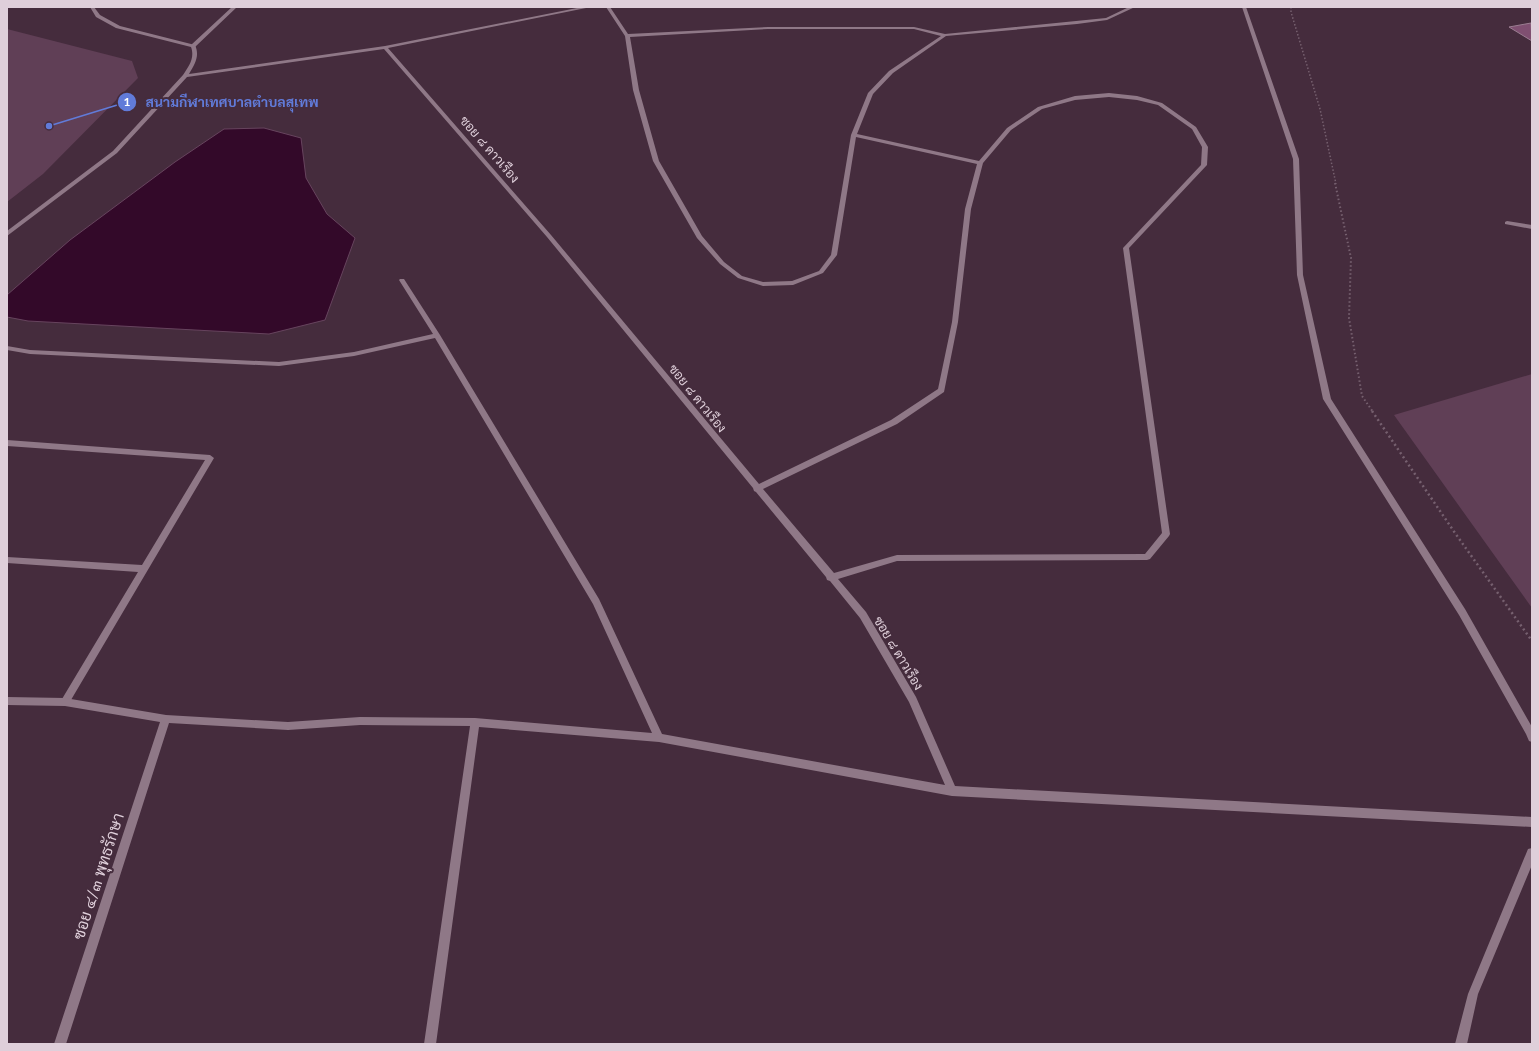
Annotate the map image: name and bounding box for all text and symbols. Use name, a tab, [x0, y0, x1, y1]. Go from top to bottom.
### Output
callout: สนามกีฬาเทศบาลตำบลสุเทพ	[117, 89, 326, 115]
text: สนามกีฬาเทศบาลตำบลสุเทพ	[146, 93, 319, 113]
text: 1	[124, 94, 131, 109]
street label: ซอย ๘ ดาวเรือง	[457, 112, 524, 186]
street label: ซอย ๘ ดาวเรือง	[666, 360, 731, 435]
street label: ซอย ๘ ดาวเรือง	[871, 613, 928, 693]
street label: ซอย ๔/๓ พุทธรักษา	[68, 810, 130, 943]

